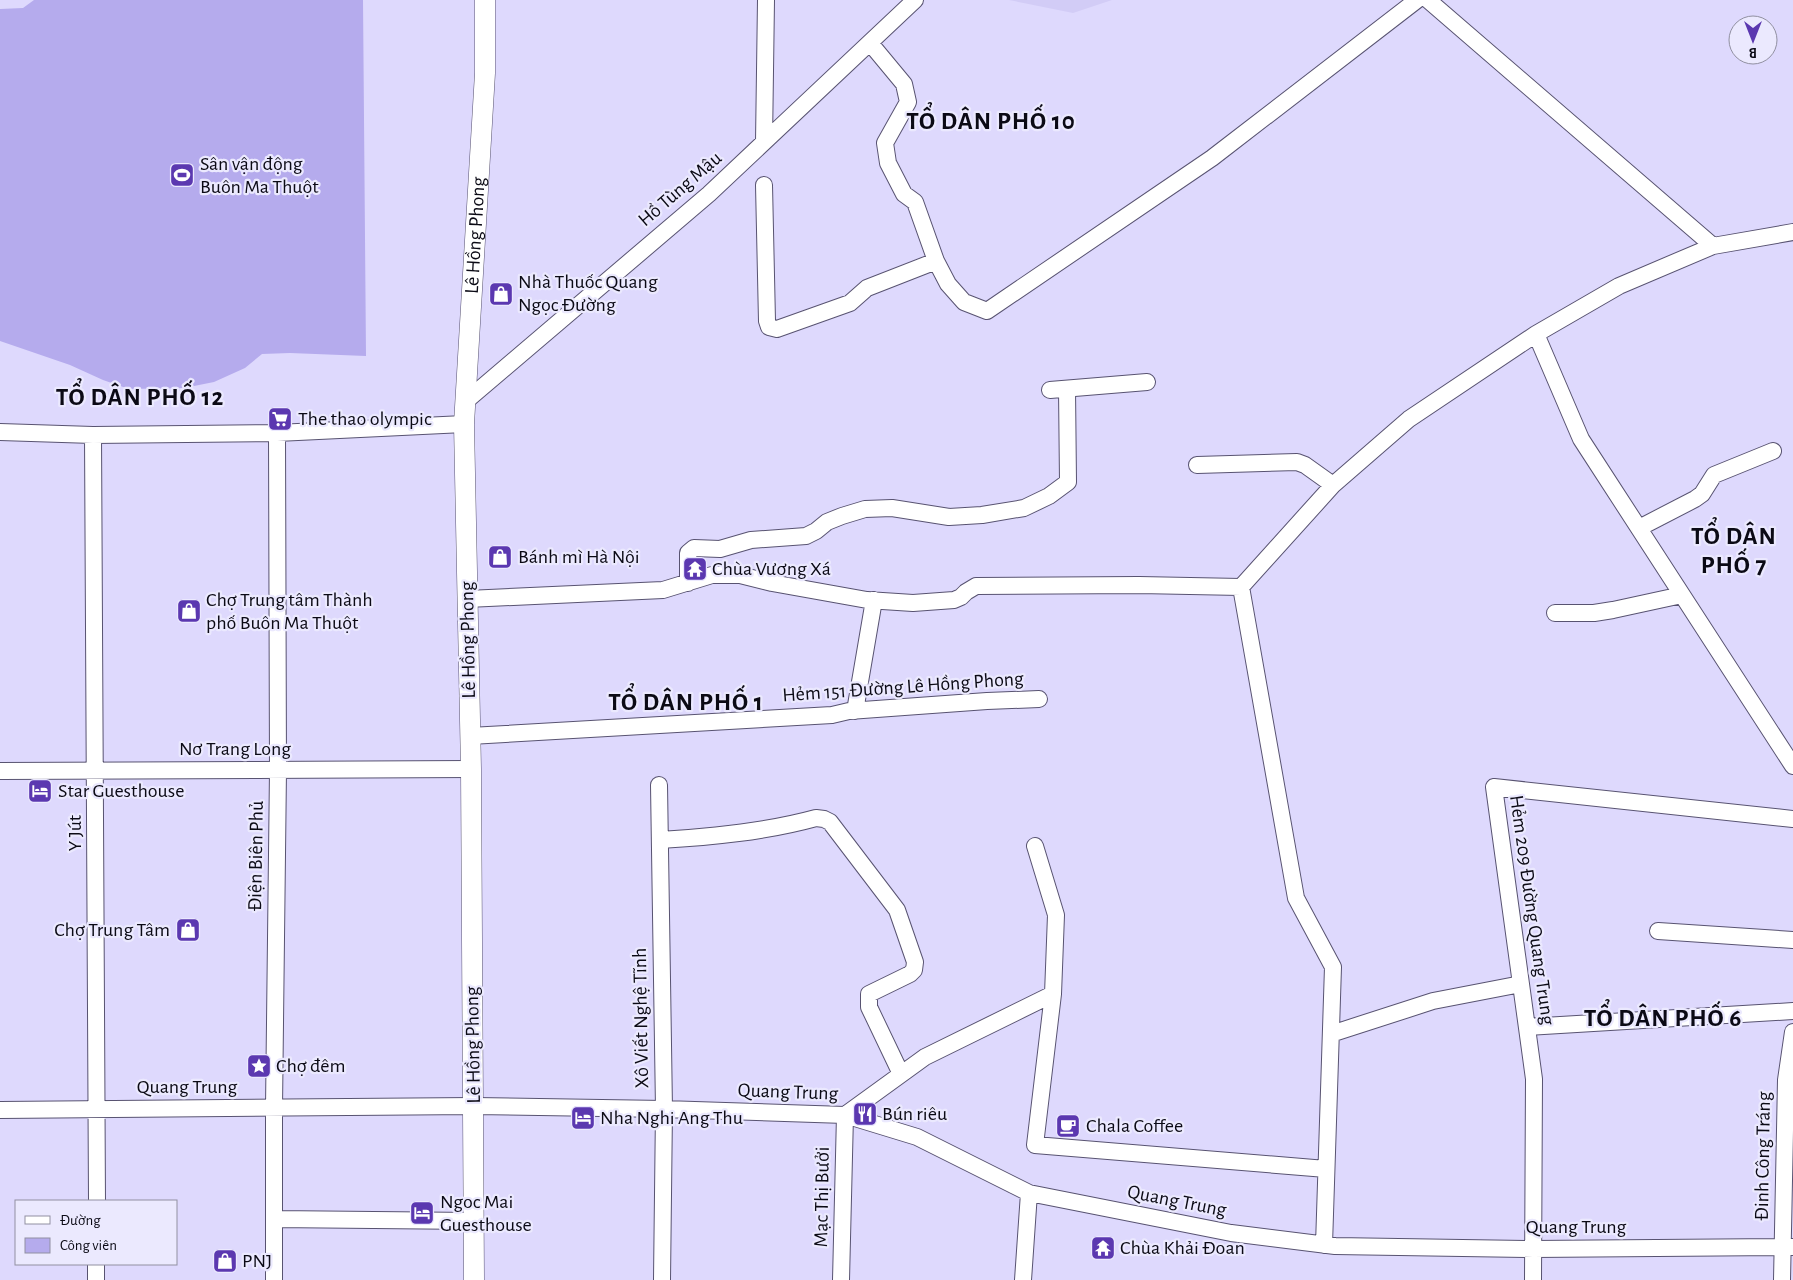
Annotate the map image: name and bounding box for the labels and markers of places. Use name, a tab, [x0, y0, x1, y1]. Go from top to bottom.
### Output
place label: Sân vận động Buôn Ma Thuột	[200, 154, 319, 197]
sports icon: Sân vận động Buôn Ma Thuột	[169, 162, 195, 188]
place label: Nhà Thuốc Quang Ngọc Đường	[518, 272, 658, 315]
shop icon: Nhà Thuốc Quang Ngọc Đường	[488, 281, 514, 307]
supermarket icon: The thao olympic	[267, 406, 293, 432]
place label: The thao olympic	[298, 409, 432, 429]
shop icon: Bánh mì Hà Nội	[487, 544, 513, 570]
place label: Bánh mì Hà Nội	[518, 547, 640, 567]
temple icon: Chùa Vương Xá	[682, 556, 708, 582]
place label: Chùa Vương Xá	[712, 559, 831, 579]
place label: Chợ Trung tâm Thành phố Buôn Ma Thuột	[206, 590, 373, 633]
shop icon: Chợ Trung tâm Thành phố Buôn Ma Thuột	[176, 598, 202, 624]
hotel icon: Star Guesthouse	[27, 778, 53, 804]
place label: Star Guesthouse	[58, 781, 184, 801]
shop icon: Chợ Trung Tâm	[175, 917, 201, 943]
place label: Chợ Trung Tâm	[54, 920, 170, 940]
place icon: Chợ đêm	[246, 1053, 272, 1079]
place label: Chợ đêm	[276, 1056, 346, 1076]
restaurant icon: Bún riêu	[852, 1101, 878, 1127]
place label: Bún riêu	[882, 1104, 947, 1124]
hotel icon: Nha Nghi Ang Thu	[570, 1105, 596, 1131]
place label: Nha Nghi Ang Thu	[600, 1108, 743, 1128]
cafe icon: Chala Coffee	[1055, 1113, 1081, 1139]
place label: Chala Coffee	[1086, 1116, 1183, 1136]
place label: Ngoc Mai Guesthouse	[440, 1192, 532, 1235]
hotel icon: Ngoc Mai Guesthouse	[409, 1200, 435, 1226]
temple icon: Chùa Khải Đoan	[1090, 1235, 1116, 1261]
place label: Chùa Khải Đoan	[1120, 1238, 1245, 1258]
shop icon: PNJ	[212, 1248, 238, 1274]
place label: PNJ	[242, 1251, 272, 1271]

